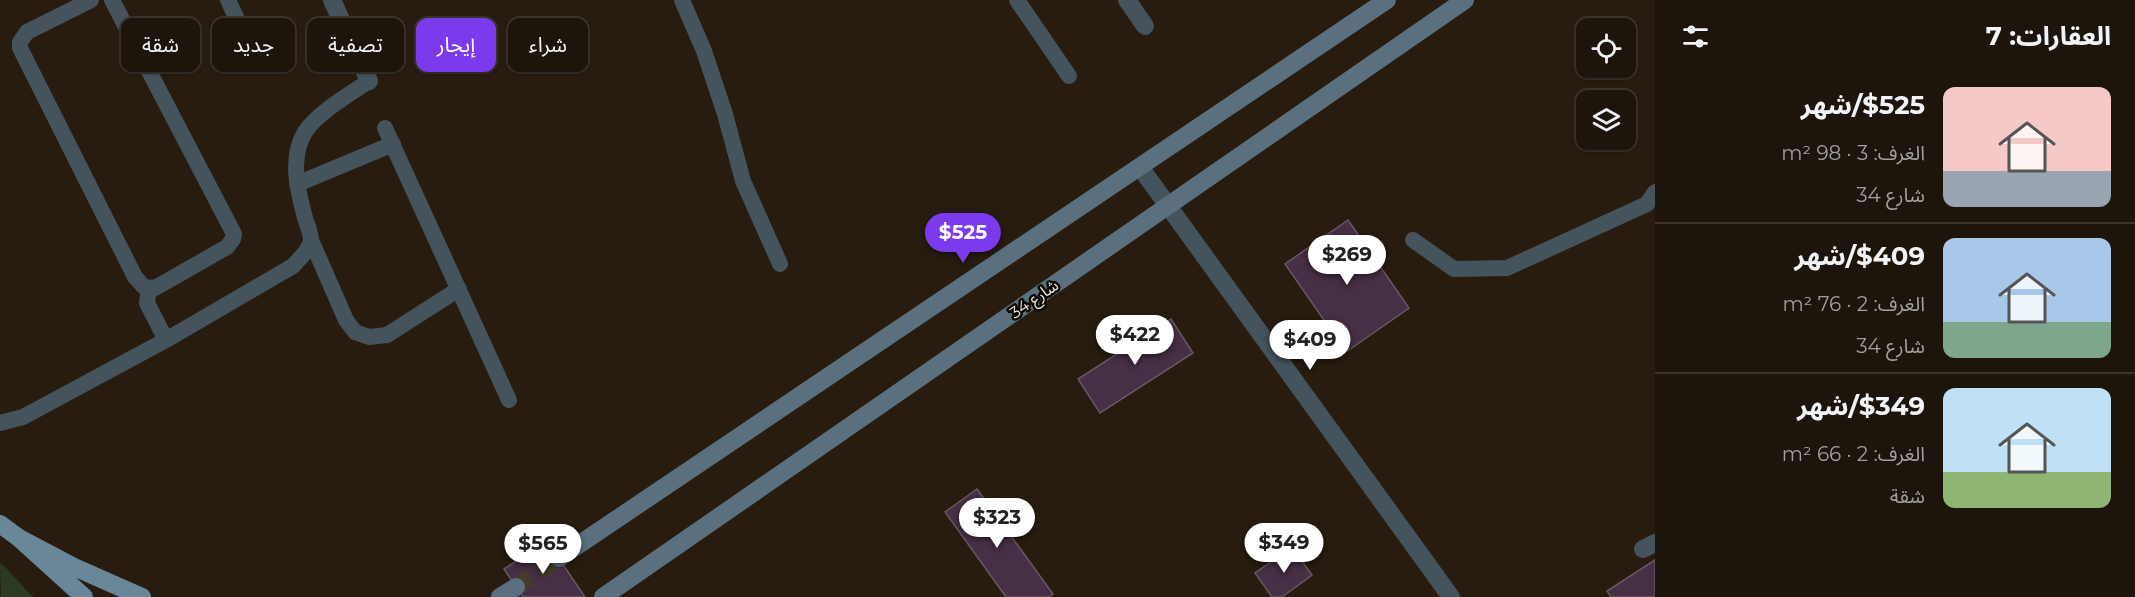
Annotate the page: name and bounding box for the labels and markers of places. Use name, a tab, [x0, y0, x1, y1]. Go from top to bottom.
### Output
pin: $525	[927, 213, 999, 264]
pin: $269	[1311, 235, 1383, 286]
pin: $422	[1099, 315, 1171, 366]
pin: $409	[1274, 320, 1346, 371]
pin: $323	[961, 498, 1033, 549]
pin: $349	[1248, 523, 1320, 574]
pin: $565	[507, 524, 579, 575]

